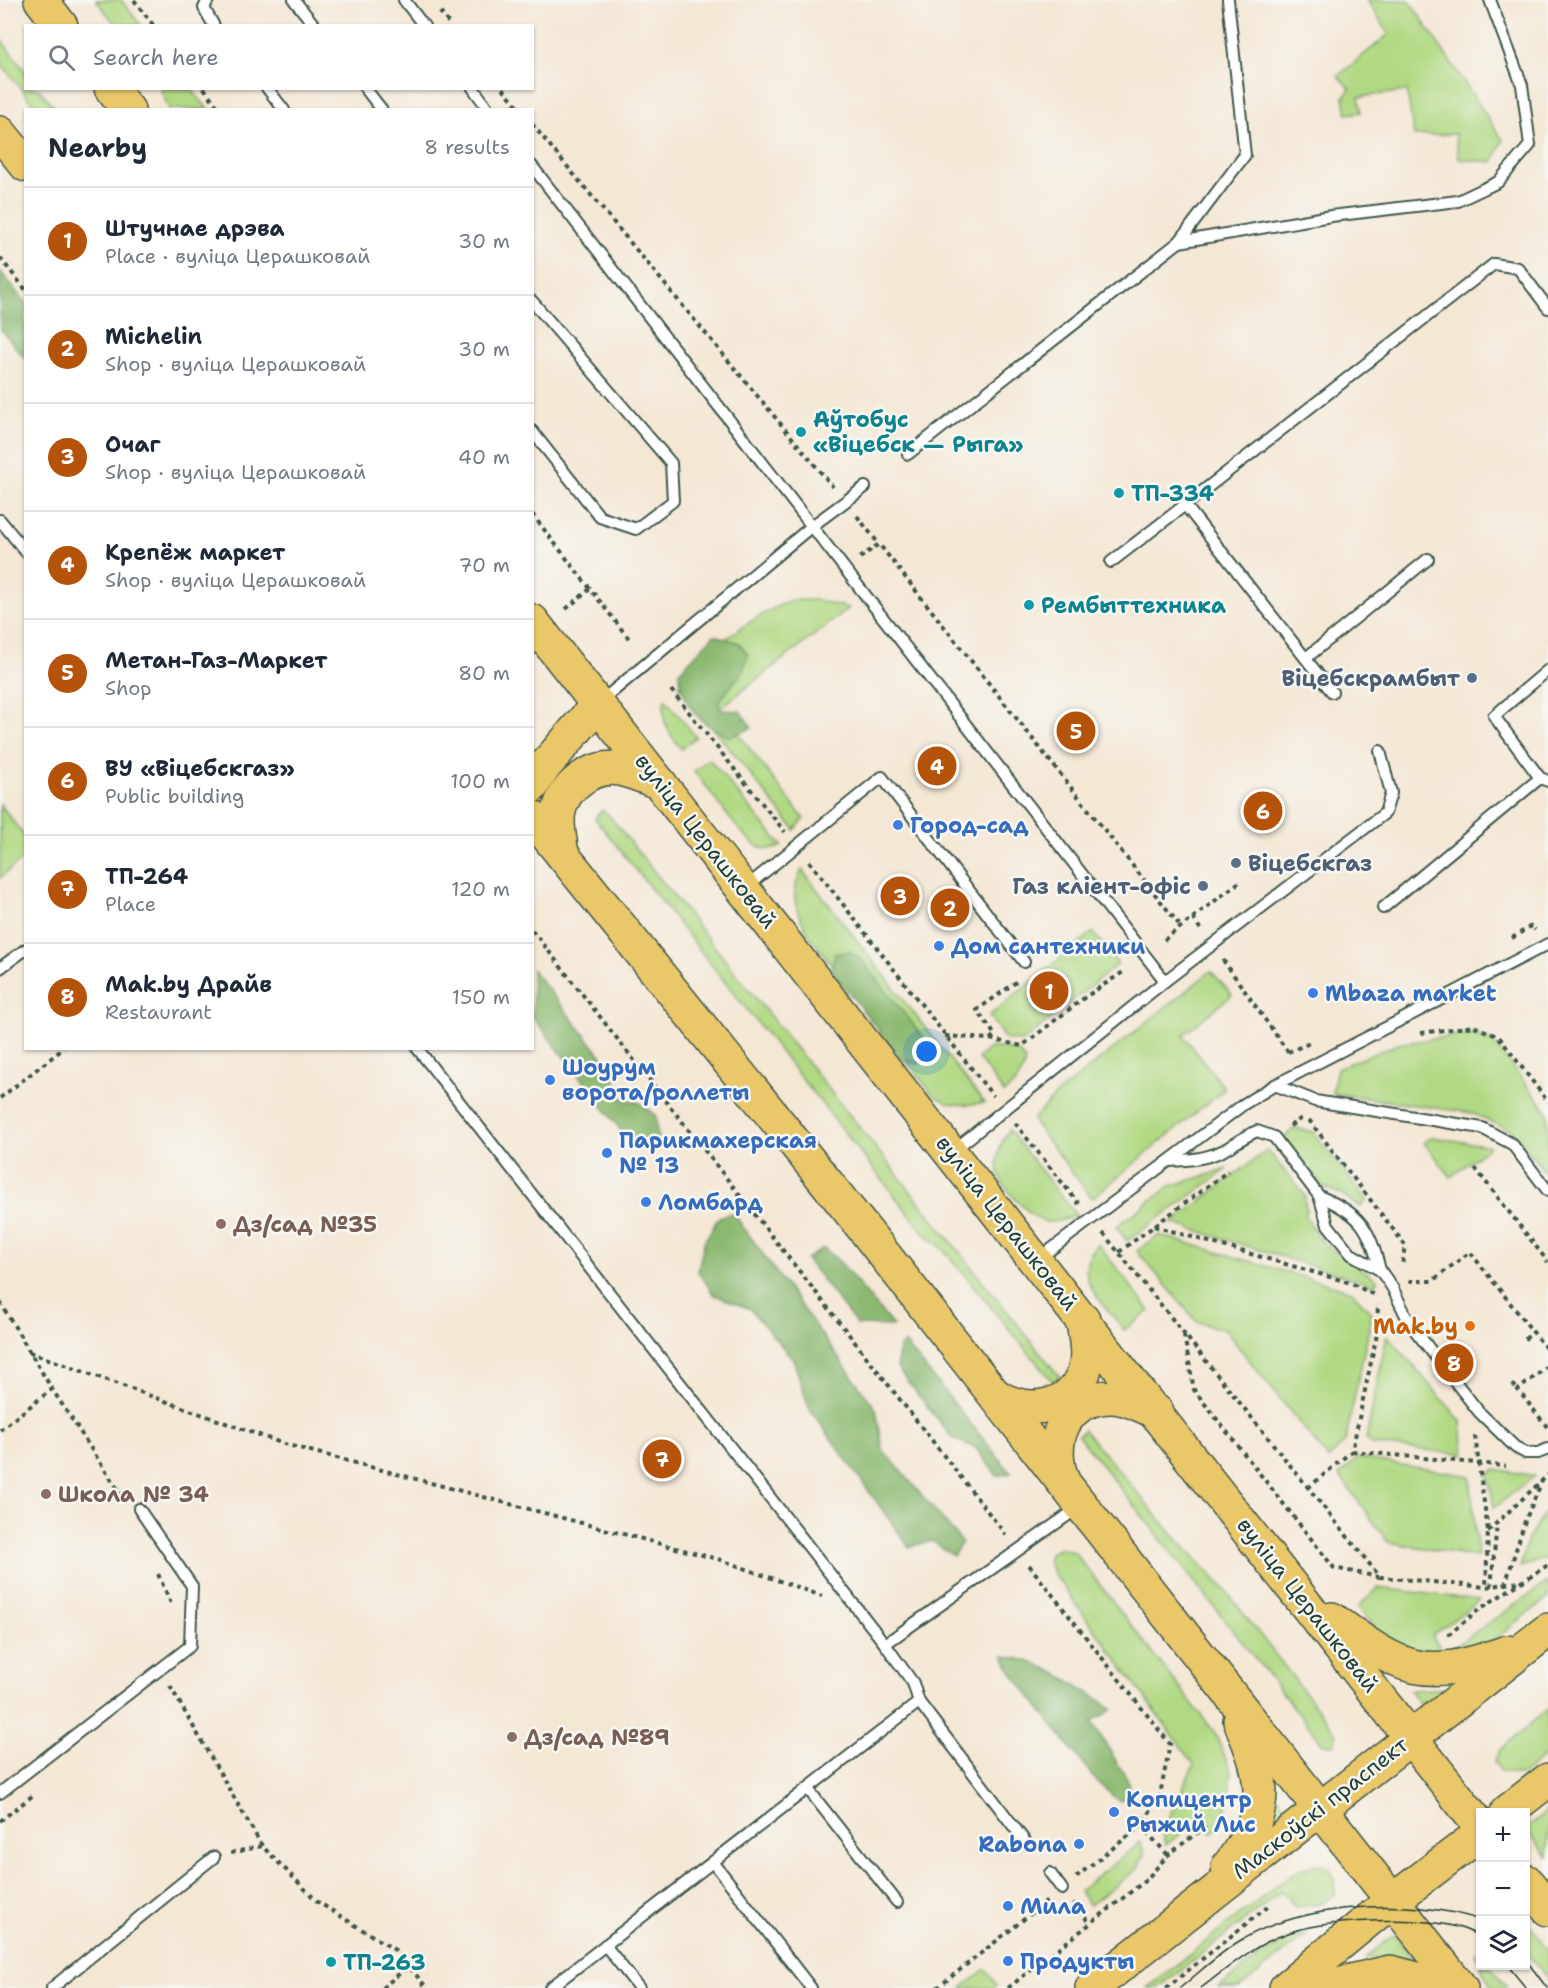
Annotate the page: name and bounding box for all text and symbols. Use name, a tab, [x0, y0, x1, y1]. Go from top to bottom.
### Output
search box	[24, 24, 534, 90]
icon: search	[45, 41, 78, 74]
text: Search here	[93, 43, 219, 72]
text: Nearby	[48, 130, 147, 165]
text: 8 results	[424, 134, 510, 160]
text: Штучнае дрэва	[105, 214, 285, 243]
text: 1	[63, 228, 72, 254]
text: 30 m	[458, 228, 510, 254]
text: Place · вуліца Церашковай	[105, 243, 370, 269]
text: Michelin	[105, 322, 202, 351]
text: 2	[61, 336, 75, 362]
text: 30 m	[458, 336, 510, 362]
text: Shop · вуліца Церашковай	[105, 351, 366, 377]
place label: Аўтобус «Віцебск — Рыга»	[813, 405, 1024, 459]
marker: Аўтобус «Віцебск — Рыга»	[794, 425, 808, 439]
text: Очаг	[105, 430, 161, 459]
text: 3	[61, 444, 75, 470]
text: 40 m	[458, 444, 510, 470]
text: Shop · вуліца Церашковай	[105, 459, 366, 485]
place label: ТП-334	[1131, 479, 1215, 508]
marker: ТП-334	[1112, 486, 1126, 500]
text: Крепёж маркет	[105, 538, 285, 567]
text: 4	[61, 552, 75, 578]
text: 70 m	[458, 552, 510, 578]
text: Shop · вуліца Церашковай	[105, 567, 366, 593]
place label: Рембыттехника	[1041, 591, 1226, 620]
marker: Рембыттехника	[1022, 598, 1036, 612]
text: Метан-Газ-Маркет	[105, 646, 328, 675]
text: 5	[61, 660, 74, 686]
text: 80 m	[458, 660, 510, 686]
place label: Віцебскрамбыт	[1282, 664, 1461, 693]
marker: Віцебскрамбыт	[1465, 671, 1479, 685]
text: Shop	[105, 675, 152, 701]
pin: 5	[1056, 708, 1096, 754]
pin: 4	[918, 744, 956, 789]
street label: вуліца Церашковай	[628, 747, 784, 935]
text: ВУ «Віцебскгаз»	[105, 754, 295, 783]
text: 6	[61, 768, 75, 794]
text: 100 m	[450, 768, 510, 794]
text: Public building	[105, 783, 244, 809]
pin: 6	[1244, 788, 1282, 834]
place label: Город-сад	[910, 811, 1029, 840]
marker: Город-сад	[891, 818, 905, 832]
place label: Віцебскгаз	[1248, 849, 1372, 878]
marker: Віцебскгаз	[1229, 856, 1243, 870]
text: ТП-264	[105, 862, 188, 891]
place label: Газ кліент-офіс	[1012, 872, 1191, 901]
pin: 3	[880, 874, 920, 918]
text: 7	[61, 876, 75, 902]
text: 120 m	[451, 876, 510, 902]
marker: Газ кліент-офіс	[1196, 879, 1210, 893]
pin: 2	[930, 886, 970, 930]
text: Place	[105, 891, 156, 917]
place label: Дом сантехники	[951, 932, 1145, 961]
marker: Дом сантехники	[932, 939, 946, 953]
pin: 1	[1030, 968, 1068, 1014]
text: Маk.by Драйв	[105, 970, 272, 999]
place label: Mbaza market	[1325, 979, 1497, 1008]
text: 8	[61, 984, 75, 1010]
text: 150 m	[452, 984, 510, 1010]
marker: Mbaza market	[1306, 986, 1320, 1000]
text: Restaurant	[105, 999, 212, 1025]
your location	[912, 1037, 941, 1066]
place label: Шоурум ворота/роллеты	[562, 1053, 749, 1107]
marker: Шоурум ворота/роллеты	[543, 1073, 557, 1087]
place label: Парикмахерская № 13	[619, 1126, 817, 1180]
street label: вуліца Церашковай	[929, 1129, 1085, 1317]
marker: Парикмахерская № 13	[600, 1146, 614, 1160]
place label: Ломбард	[658, 1188, 763, 1217]
marker: Ломбард	[639, 1195, 653, 1209]
place label: Дз/сад №35	[233, 1210, 377, 1239]
marker: Дз/сад №35	[214, 1217, 228, 1231]
place label: Mak.by	[1373, 1312, 1458, 1341]
marker: Mak.by	[1463, 1319, 1477, 1333]
pin: 8	[1434, 1340, 1474, 1386]
pin: 7	[642, 1436, 682, 1482]
place label: Школа № 34	[58, 1480, 209, 1509]
marker: Школа № 34	[39, 1487, 53, 1501]
street label: вуліца Церашковай	[1230, 1511, 1386, 1699]
place label: Дз/сад №89	[524, 1723, 670, 1752]
marker: Дз/сад №89	[505, 1730, 519, 1744]
street label: Маскоўскі праспект	[1226, 1730, 1415, 1886]
place label: Копицентр Рыжий Лис	[1126, 1785, 1256, 1839]
marker: Копицентр Рыжий Лис	[1107, 1805, 1121, 1819]
map controls	[1476, 1808, 1530, 1970]
button: +	[1476, 1808, 1530, 1862]
place label: Rabona	[978, 1830, 1067, 1859]
marker: Rabona	[1072, 1837, 1086, 1851]
button: −	[1476, 1862, 1530, 1916]
place label: Мила	[1020, 1892, 1086, 1921]
marker: Мила	[1001, 1899, 1015, 1913]
button: layers	[1476, 1916, 1530, 1970]
place label: Продукты	[1020, 1947, 1134, 1976]
place label: ТП-263	[343, 1948, 426, 1977]
marker: Продукты	[1001, 1954, 1015, 1968]
marker: ТП-263	[324, 1955, 338, 1969]

